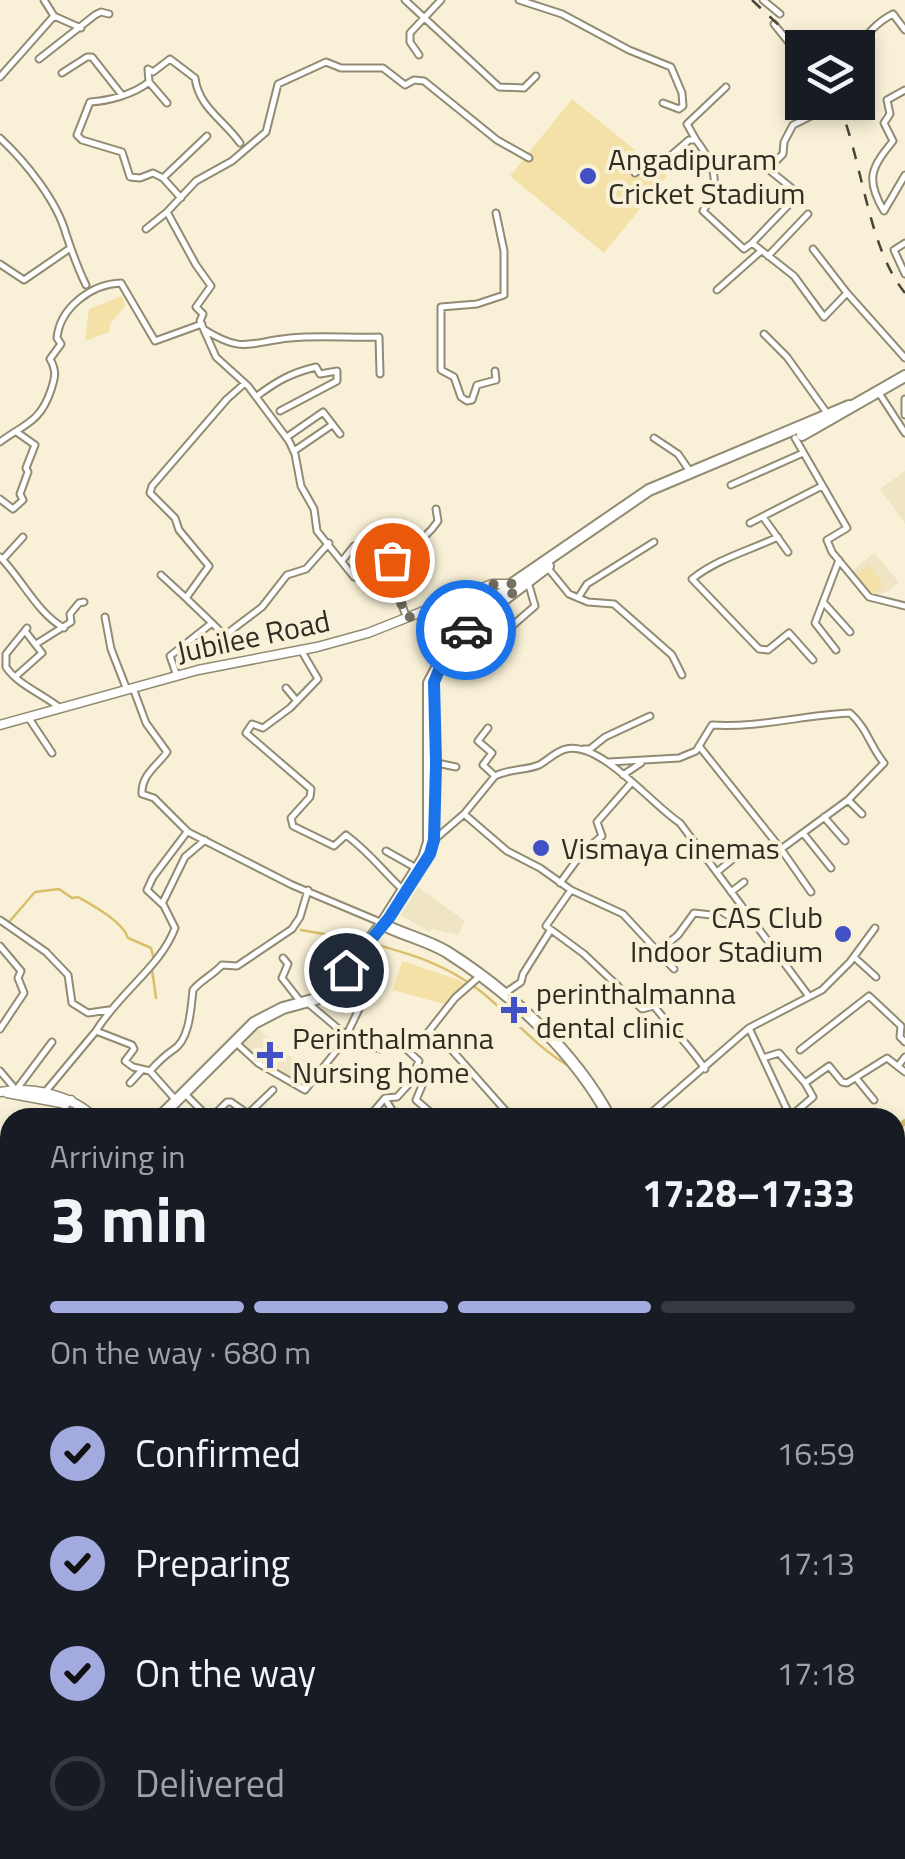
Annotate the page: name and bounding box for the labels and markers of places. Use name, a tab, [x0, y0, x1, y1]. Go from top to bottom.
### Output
place label: Angadipuram Cricket Stadium	[608, 136, 805, 216]
marker: Angadipuram Cricket Stadium	[577, 165, 599, 187]
pin	[350, 518, 435, 603]
place label: Vismaya cinemas	[561, 825, 780, 871]
marker: Vismaya cinemas	[530, 837, 552, 859]
place label: CAS Club Indoor Stadium	[630, 894, 823, 974]
marker: CAS Club Indoor Stadium	[832, 923, 854, 945]
pin	[304, 928, 389, 1013]
place label: perinthalmanna dental clinic	[536, 970, 736, 1050]
marker: perinthalmanna dental clinic	[501, 997, 527, 1023]
place label: Perinthalmanna Nursing home	[292, 1015, 494, 1095]
marker: Perinthalmanna Nursing home	[257, 1042, 283, 1068]

